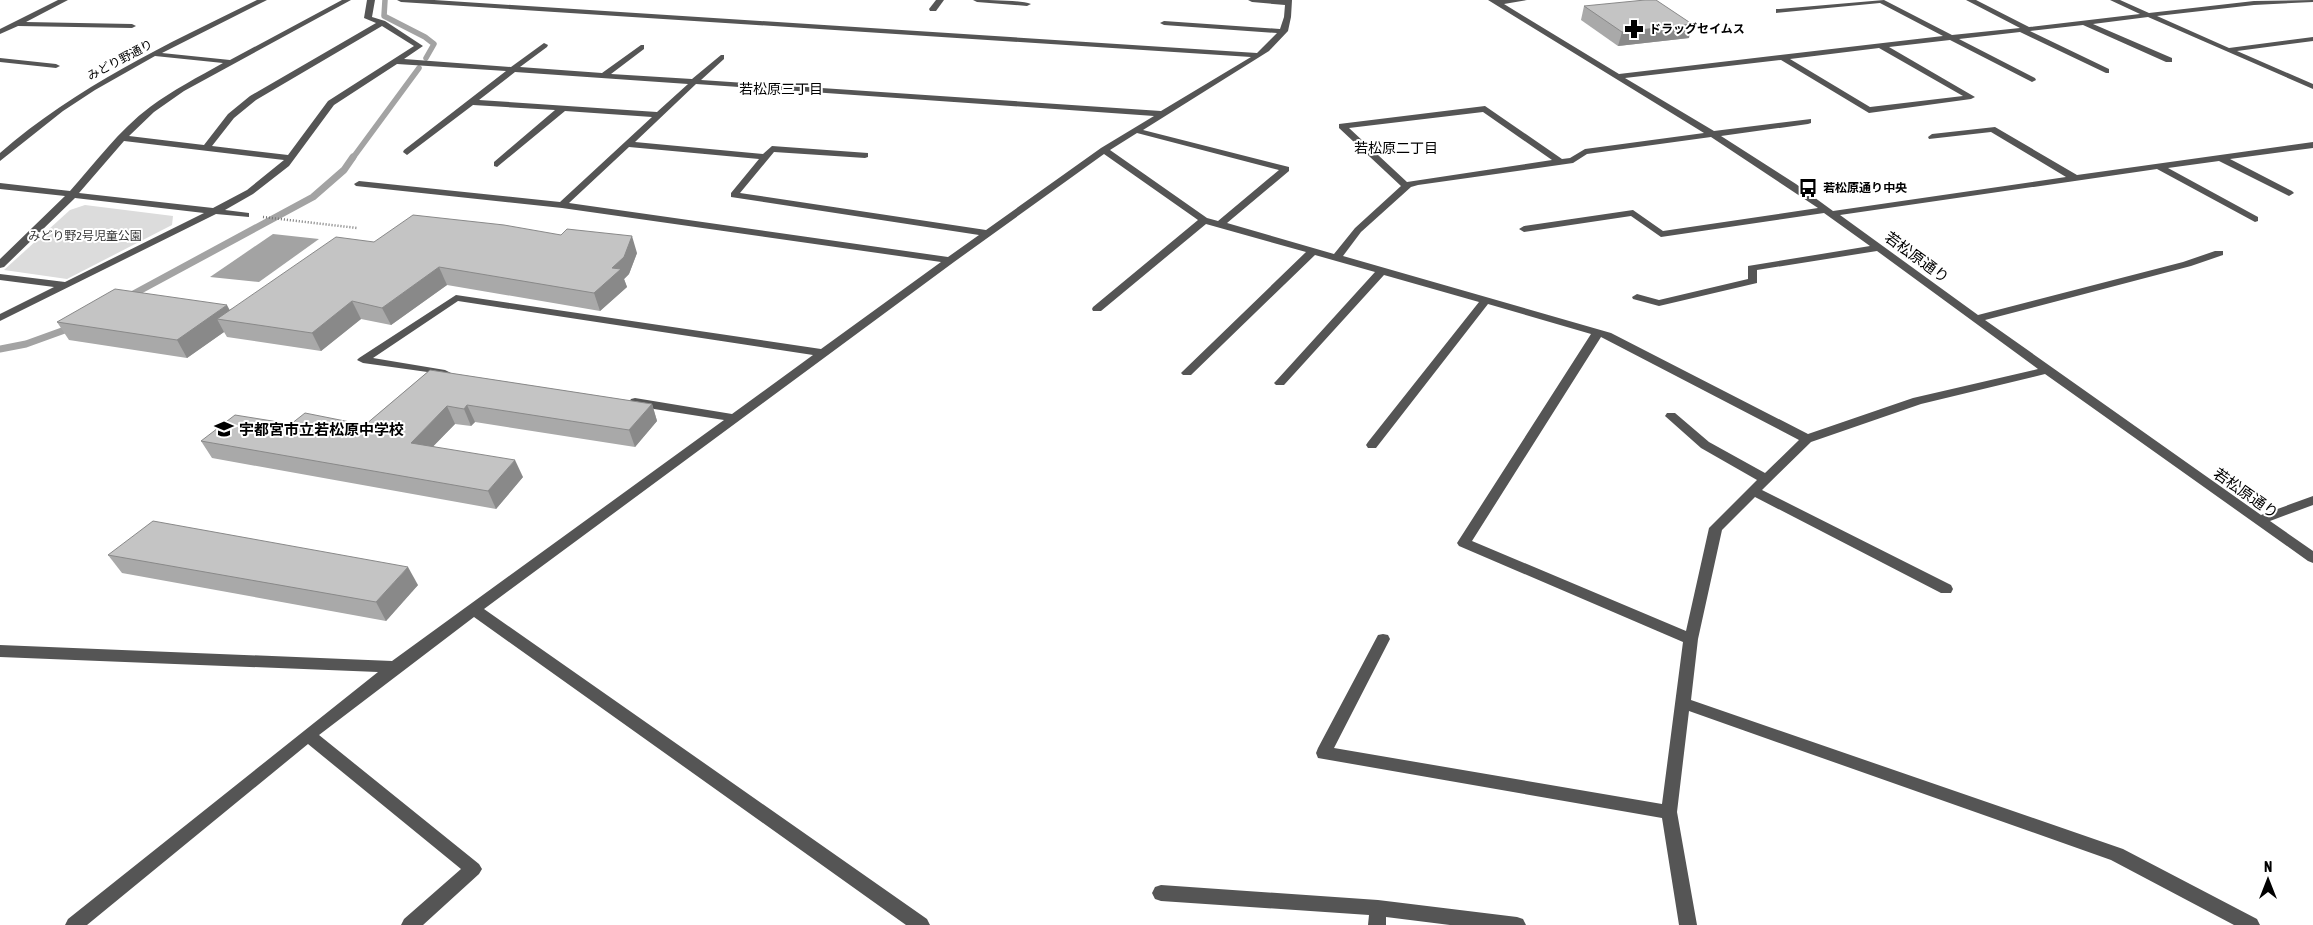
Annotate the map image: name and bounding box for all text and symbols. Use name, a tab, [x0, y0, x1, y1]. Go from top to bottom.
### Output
pharmacy icon: ドラッグセイムス	[1623, 18, 1645, 40]
place label: ドラッグセイムス	[1649, 22, 1745, 36]
street label: みどり野通り	[85, 37, 155, 83]
district label: 若松原三丁目	[739, 81, 823, 97]
district label: 若松原二丁目	[1354, 140, 1438, 156]
bus stop icon: 若松原通り中央	[1797, 177, 1819, 199]
place label: 若松原通り中央	[1823, 181, 1907, 195]
street label: 若松原通り	[1882, 228, 1952, 286]
park label: みどり野2号児童公園	[28, 229, 142, 243]
school or university icon: 宇都宮市立若松原中学校	[213, 418, 235, 440]
place label: 宇都宮市立若松原中学校	[239, 421, 404, 438]
street label: 若松原通り	[2210, 465, 2282, 521]
north arrow	[2243, 855, 2293, 905]
text: N	[2264, 859, 2272, 875]

